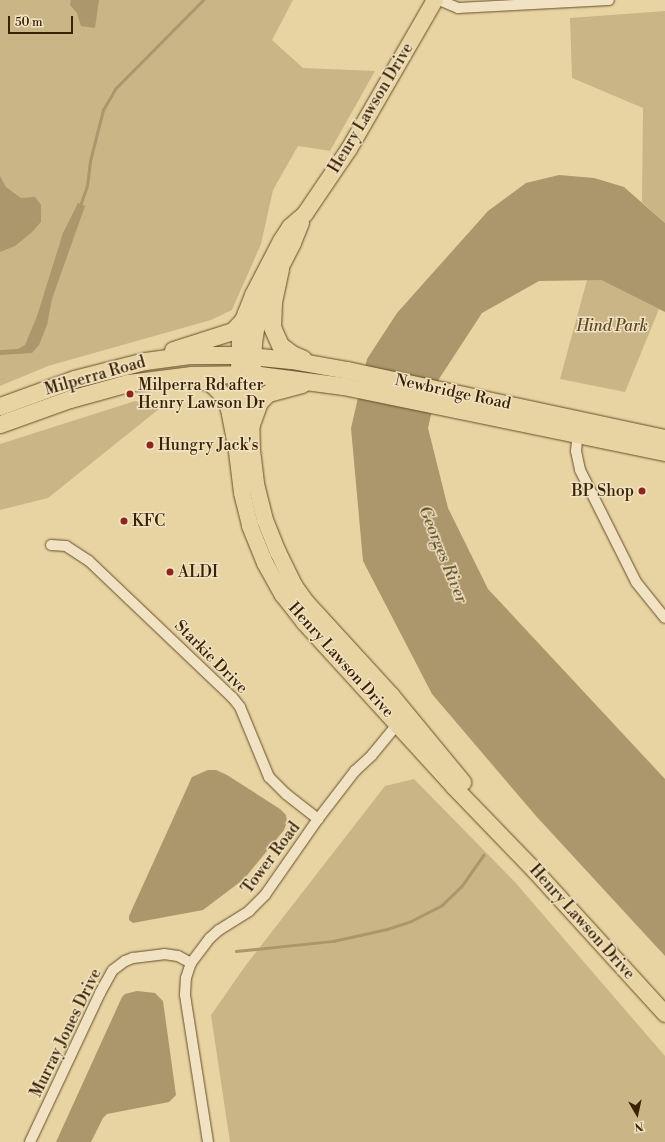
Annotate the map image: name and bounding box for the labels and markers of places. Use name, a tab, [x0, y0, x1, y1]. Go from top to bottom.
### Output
place label: Milperra Rd after Henry Lawson Dr	[138, 375, 265, 413]
marker: Milperra Rd after Henry Lawson Dr	[125, 389, 135, 399]
place label: Hungry Jack's	[158, 435, 259, 455]
marker: Hungry Jack's	[145, 440, 155, 450]
place label: BP Shop	[572, 481, 634, 501]
marker: BP Shop	[637, 486, 647, 496]
place label: KFC	[132, 511, 165, 531]
marker: KFC	[119, 516, 129, 526]
place label: ALDI	[178, 562, 218, 582]
marker: ALDI	[165, 567, 175, 577]

